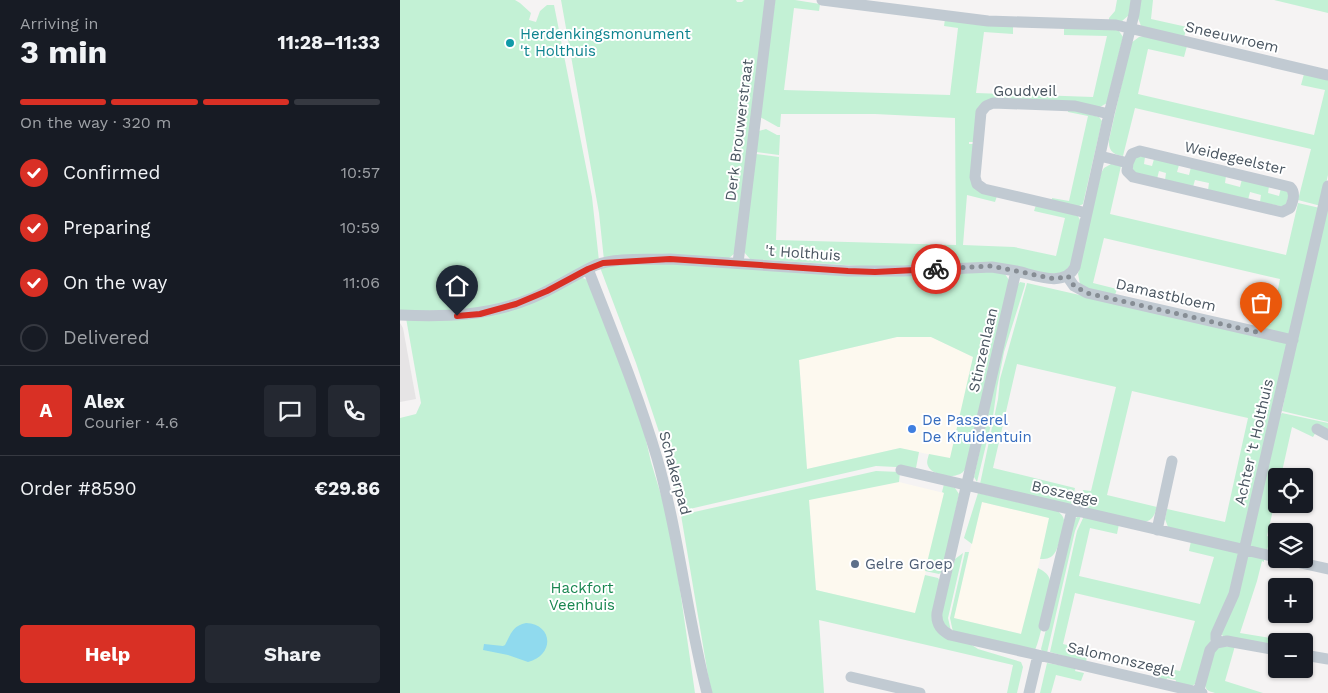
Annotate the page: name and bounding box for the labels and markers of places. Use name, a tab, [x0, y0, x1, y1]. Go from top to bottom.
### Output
place label: Herdenkingsmonument 't Holthuis	[520, 25, 691, 60]
marker: Herdenkingsmonument 't Holthuis	[504, 37, 516, 49]
pin	[436, 265, 478, 316]
pin	[1240, 282, 1282, 333]
place label: De Passerel De Kruidentuin	[922, 411, 1032, 446]
marker: De Passerel De Kruidentuin	[906, 423, 918, 435]
place label: Gelre Groep	[865, 555, 953, 573]
marker: Gelre Groep	[849, 558, 861, 570]

